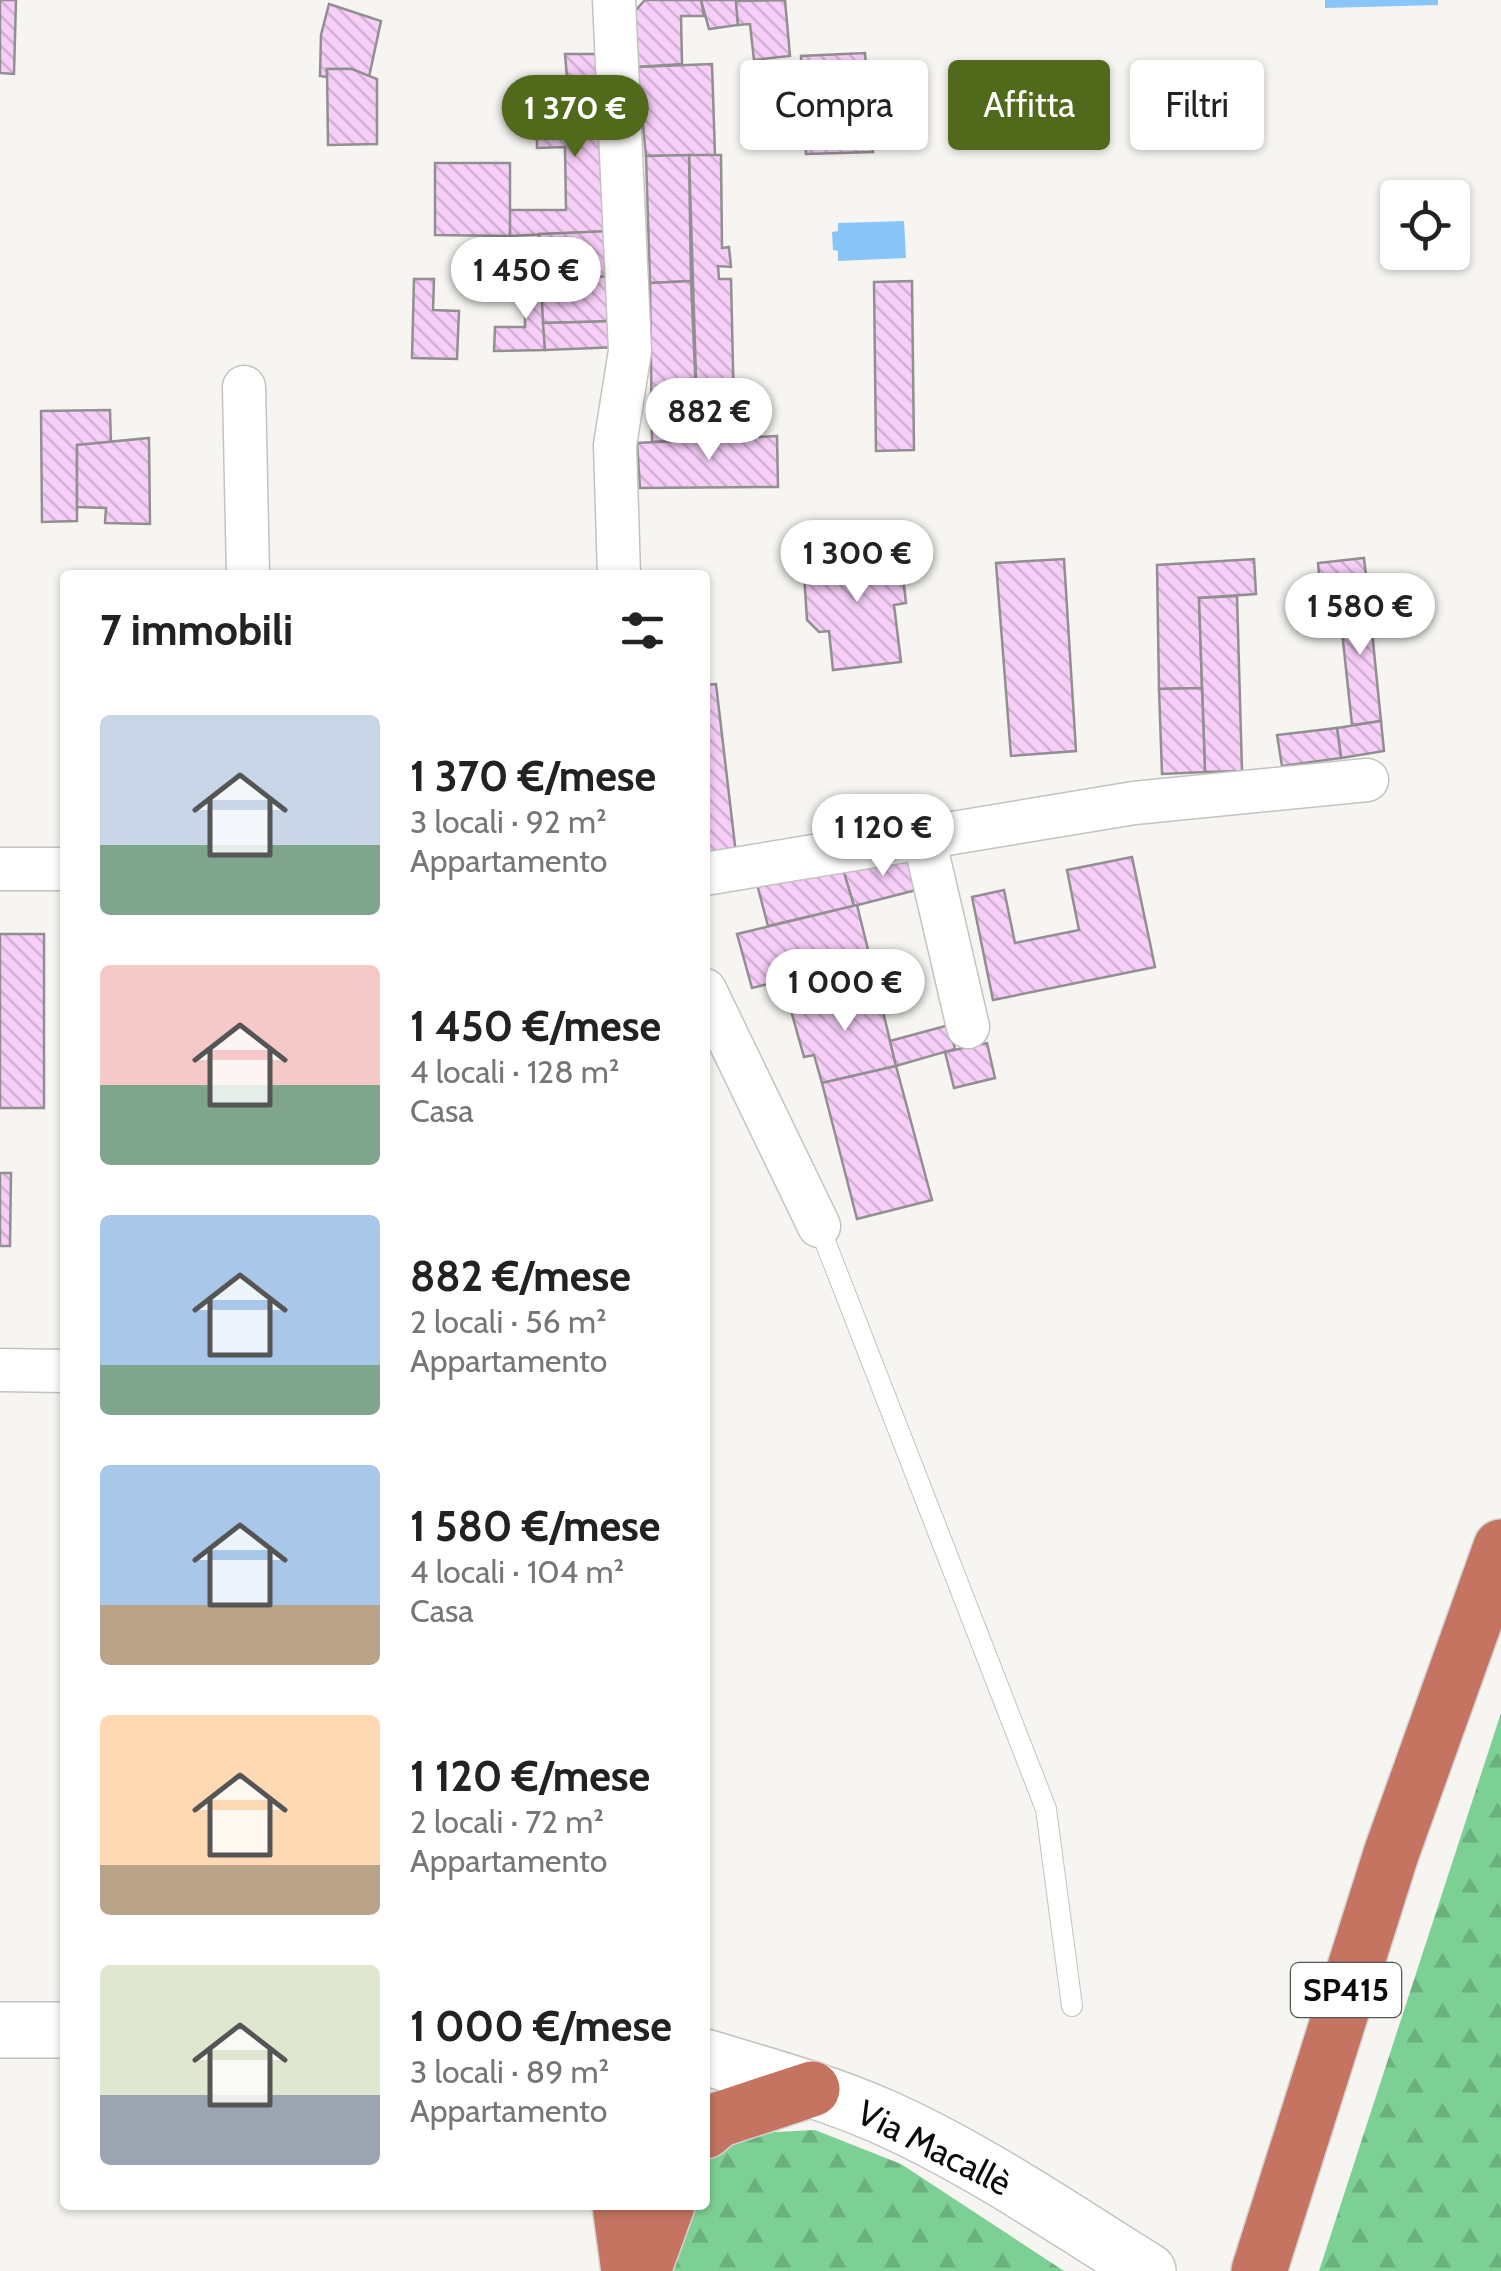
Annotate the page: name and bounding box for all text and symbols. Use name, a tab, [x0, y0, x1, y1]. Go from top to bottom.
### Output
chip: Compra	[740, 60, 928, 150]
chip: Affitta	[948, 60, 1110, 150]
chip: Filtri	[1130, 60, 1264, 150]
pin: 1 370 €	[483, 75, 667, 160]
text: 1 370 €	[524, 88, 626, 127]
map controls	[1380, 180, 1470, 270]
button: locate	[1380, 180, 1470, 270]
pin: 1 450 €	[434, 237, 618, 322]
text: 1 450 €	[473, 250, 579, 289]
pin: 882 €	[639, 378, 779, 463]
text: 882 €	[667, 391, 751, 430]
pin: 1 300 €	[765, 520, 949, 605]
text: 1 300 €	[802, 533, 912, 572]
pin: 1 580 €	[1268, 573, 1452, 658]
text: 1 580 €	[1307, 586, 1413, 625]
icon: filters	[615, 603, 670, 658]
text: 7 immobili	[100, 604, 293, 656]
text: 1 370 €/mese	[410, 750, 656, 802]
icon: home	[180, 755, 300, 875]
pin: 1 120 €	[791, 794, 975, 879]
text: 3 locali · 92 m²	[410, 802, 607, 841]
text: 1 120 €	[834, 807, 932, 846]
text: Appartamento	[410, 841, 607, 880]
pin: 1 000 €	[753, 949, 937, 1034]
text: 1 000 €	[788, 962, 902, 1001]
text: 1 450 €/mese	[410, 1000, 661, 1052]
icon: home	[180, 1005, 300, 1125]
text: 4 locali · 128 m²	[410, 1052, 619, 1091]
text: Casa	[410, 1091, 474, 1130]
text: 882 €/mese	[410, 1250, 631, 1302]
icon: home	[180, 1255, 300, 1375]
text: 2 locali · 56 m²	[410, 1302, 607, 1341]
text: Appartamento	[410, 1341, 607, 1380]
text: 1 580 €/mese	[410, 1500, 660, 1552]
icon: home	[180, 1505, 300, 1625]
text: 4 locali · 104 m²	[410, 1552, 624, 1591]
text: Casa	[410, 1591, 474, 1630]
text: 1 120 €/mese	[410, 1750, 650, 1802]
icon: home	[180, 1755, 300, 1875]
text: 2 locali · 72 m²	[410, 1802, 604, 1841]
text: Appartamento	[410, 1841, 607, 1880]
road number: SP415	[1291, 1963, 1401, 2017]
text: 1 000 €/mese	[410, 2000, 672, 2052]
icon: home	[180, 2005, 300, 2125]
text: 3 locali · 89 m²	[410, 2052, 609, 2091]
text: Appartamento	[410, 2091, 607, 2130]
street label: Via Macallè	[850, 2091, 1018, 2205]

